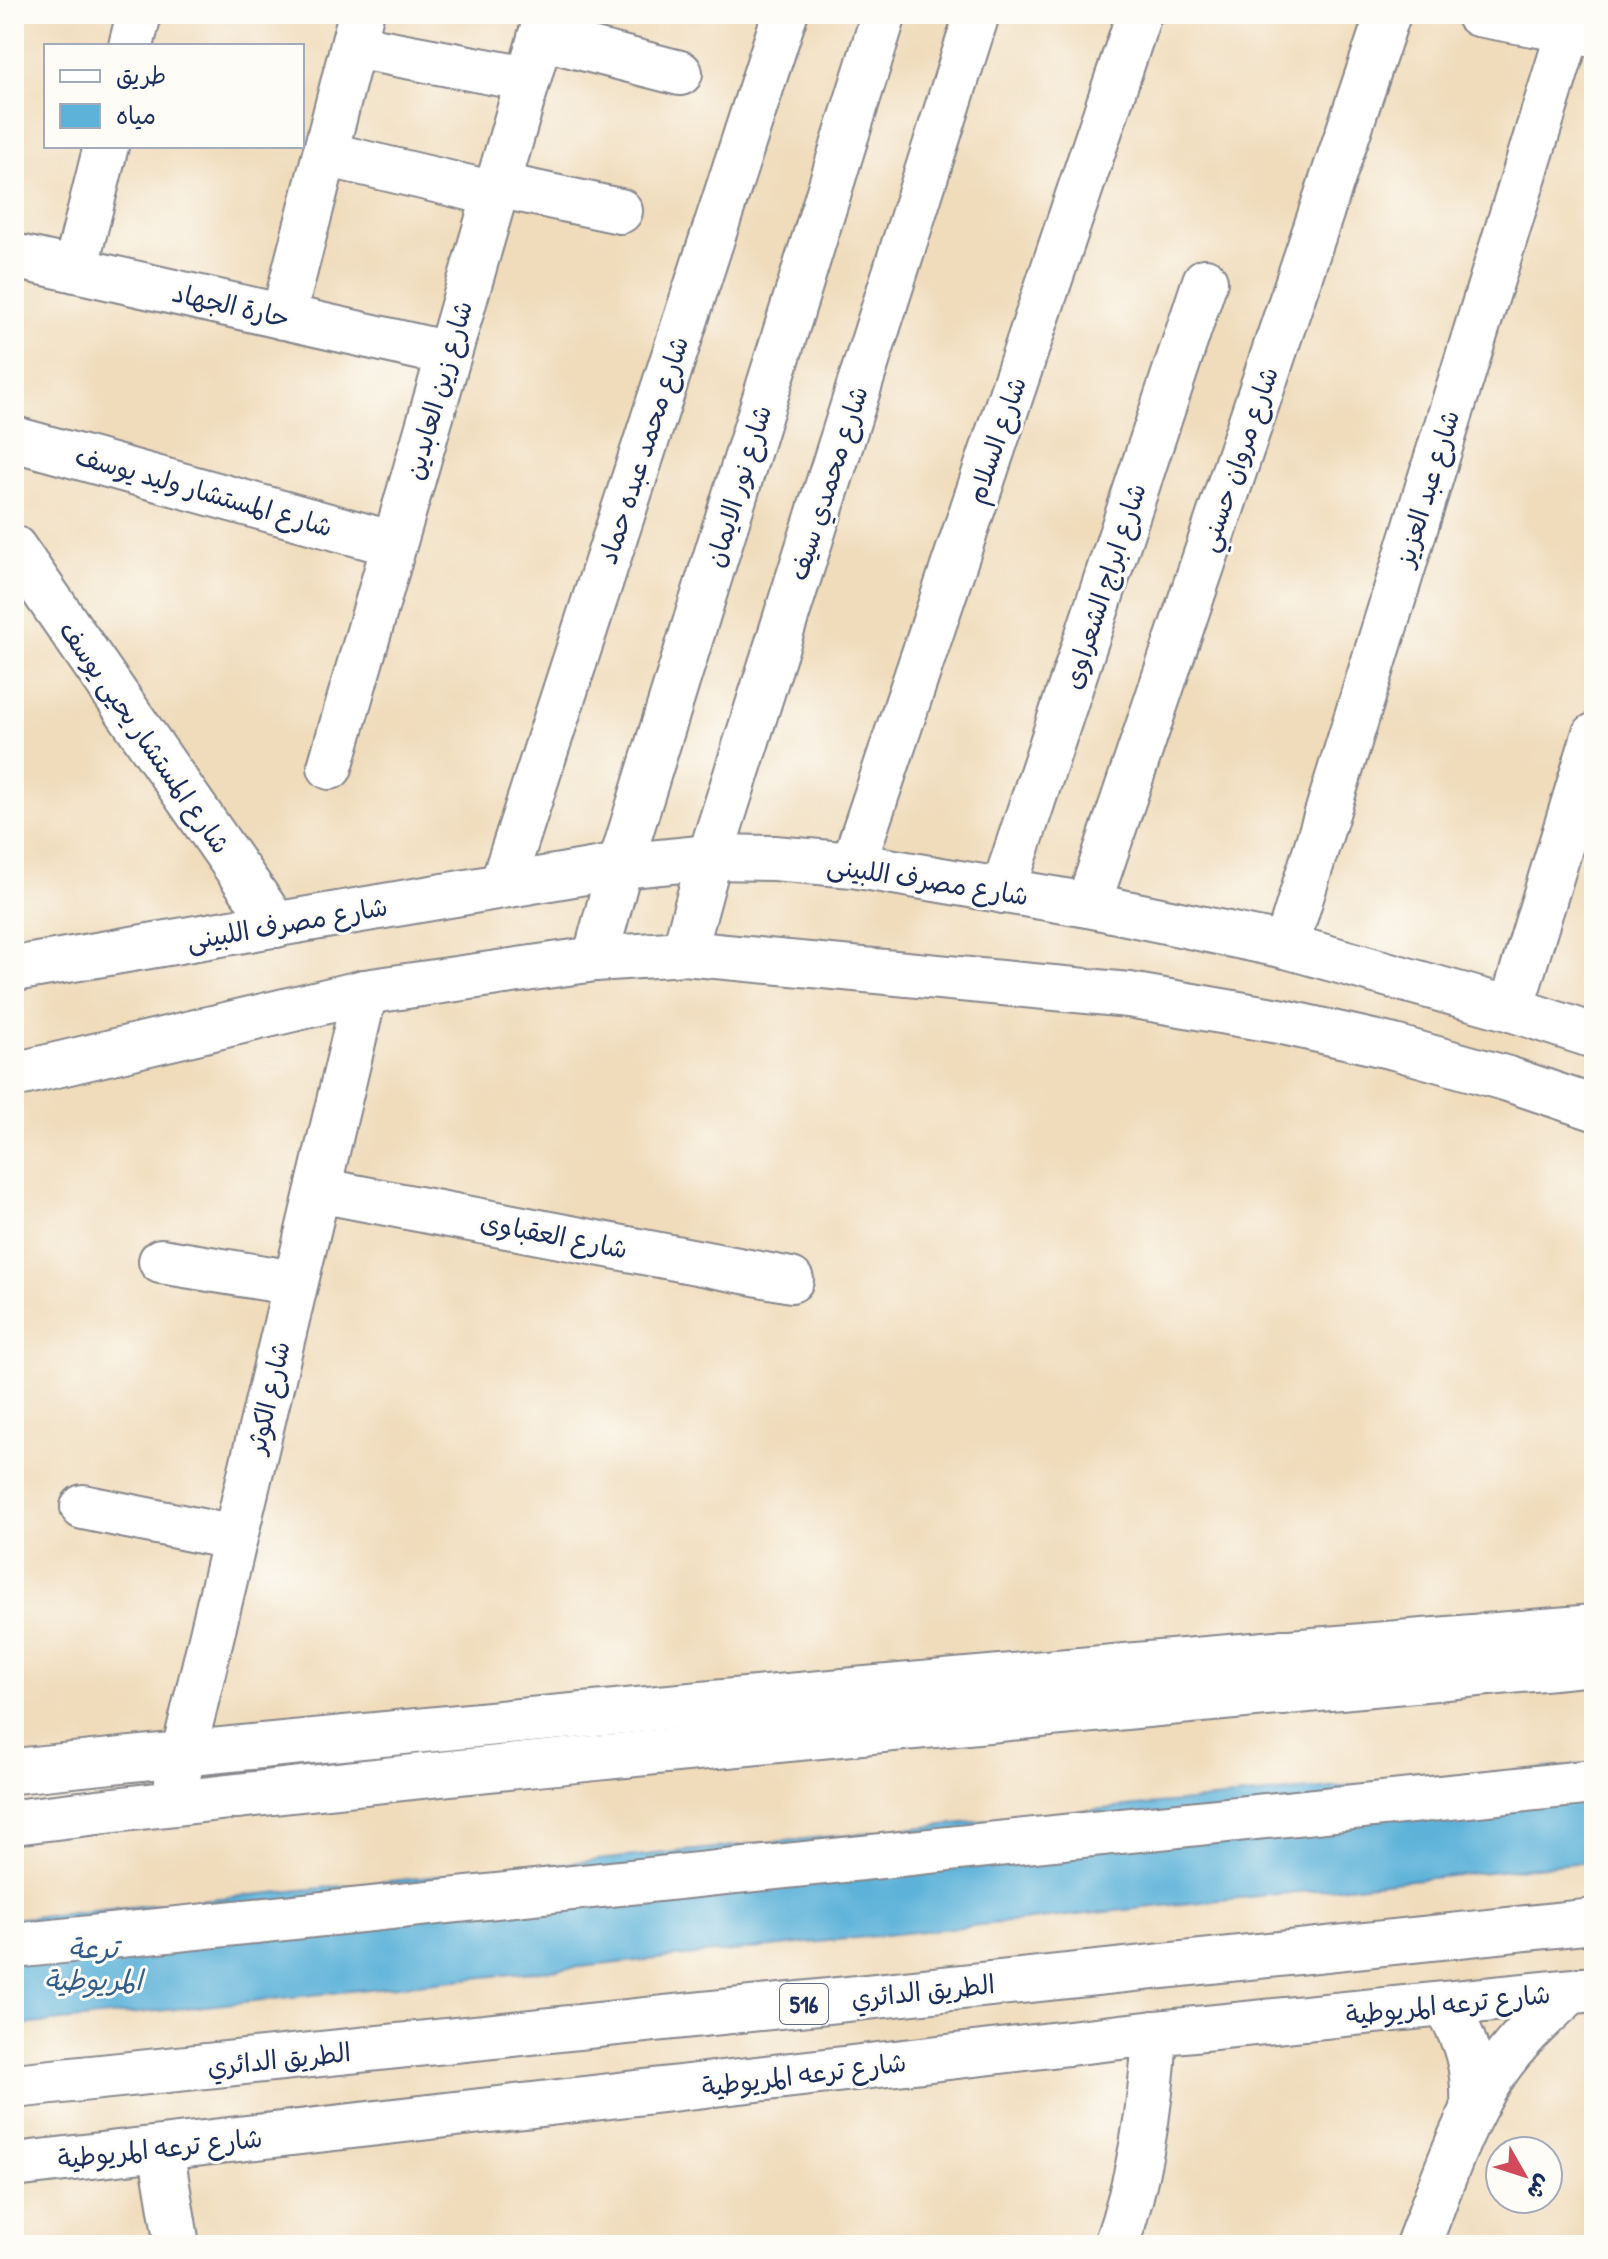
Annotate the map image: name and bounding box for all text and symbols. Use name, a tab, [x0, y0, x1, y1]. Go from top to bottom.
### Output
legend	[44, 44, 304, 148]
text: طريق	[116, 59, 166, 91]
text: مياه	[116, 99, 156, 131]
street label: حارة الجهاد	[169, 275, 293, 335]
street label: شارع زين العابدين	[396, 296, 481, 484]
street label: شارع محمد عبده حماد	[590, 331, 697, 569]
street label: شارع مروان حسني	[1190, 362, 1292, 558]
street label: شارع السلام	[958, 372, 1037, 509]
street label: شارع محمدي سيف	[780, 381, 878, 585]
street label: شارع نور الايمان	[697, 401, 780, 572]
street label: شارع عبد العزيز	[1386, 406, 1468, 573]
street label: شارع المستشار وليد يوسف	[71, 437, 337, 545]
street label: شارع ابراج الشعراوى	[1054, 479, 1155, 694]
street label: شارع المستشار يحيى يوسف	[51, 614, 239, 861]
street label: شارع مصرف اللبينى	[825, 847, 1031, 914]
street label: شارع مصرف اللبينى	[184, 888, 390, 959]
street label: شارع العقباوى	[477, 1204, 631, 1267]
street label: شارع الكوثر	[238, 1338, 299, 1459]
water label: ترعة المريوطية	[44, 1929, 146, 1999]
street label: الطريق الدائري	[849, 1966, 997, 2018]
street label: شارع ترعه المريوطية	[1344, 1976, 1552, 2033]
road number: 516	[780, 1984, 828, 2024]
street label: الطريق الدائري	[205, 2034, 353, 2086]
street label: شارع ترعه المريوطية	[700, 2044, 908, 2105]
street label: شارع ترعه المريوطية	[56, 2120, 264, 2177]
north arrow	[1484, 2135, 1564, 2215]
text: ش	[1520, 2169, 1559, 2206]

